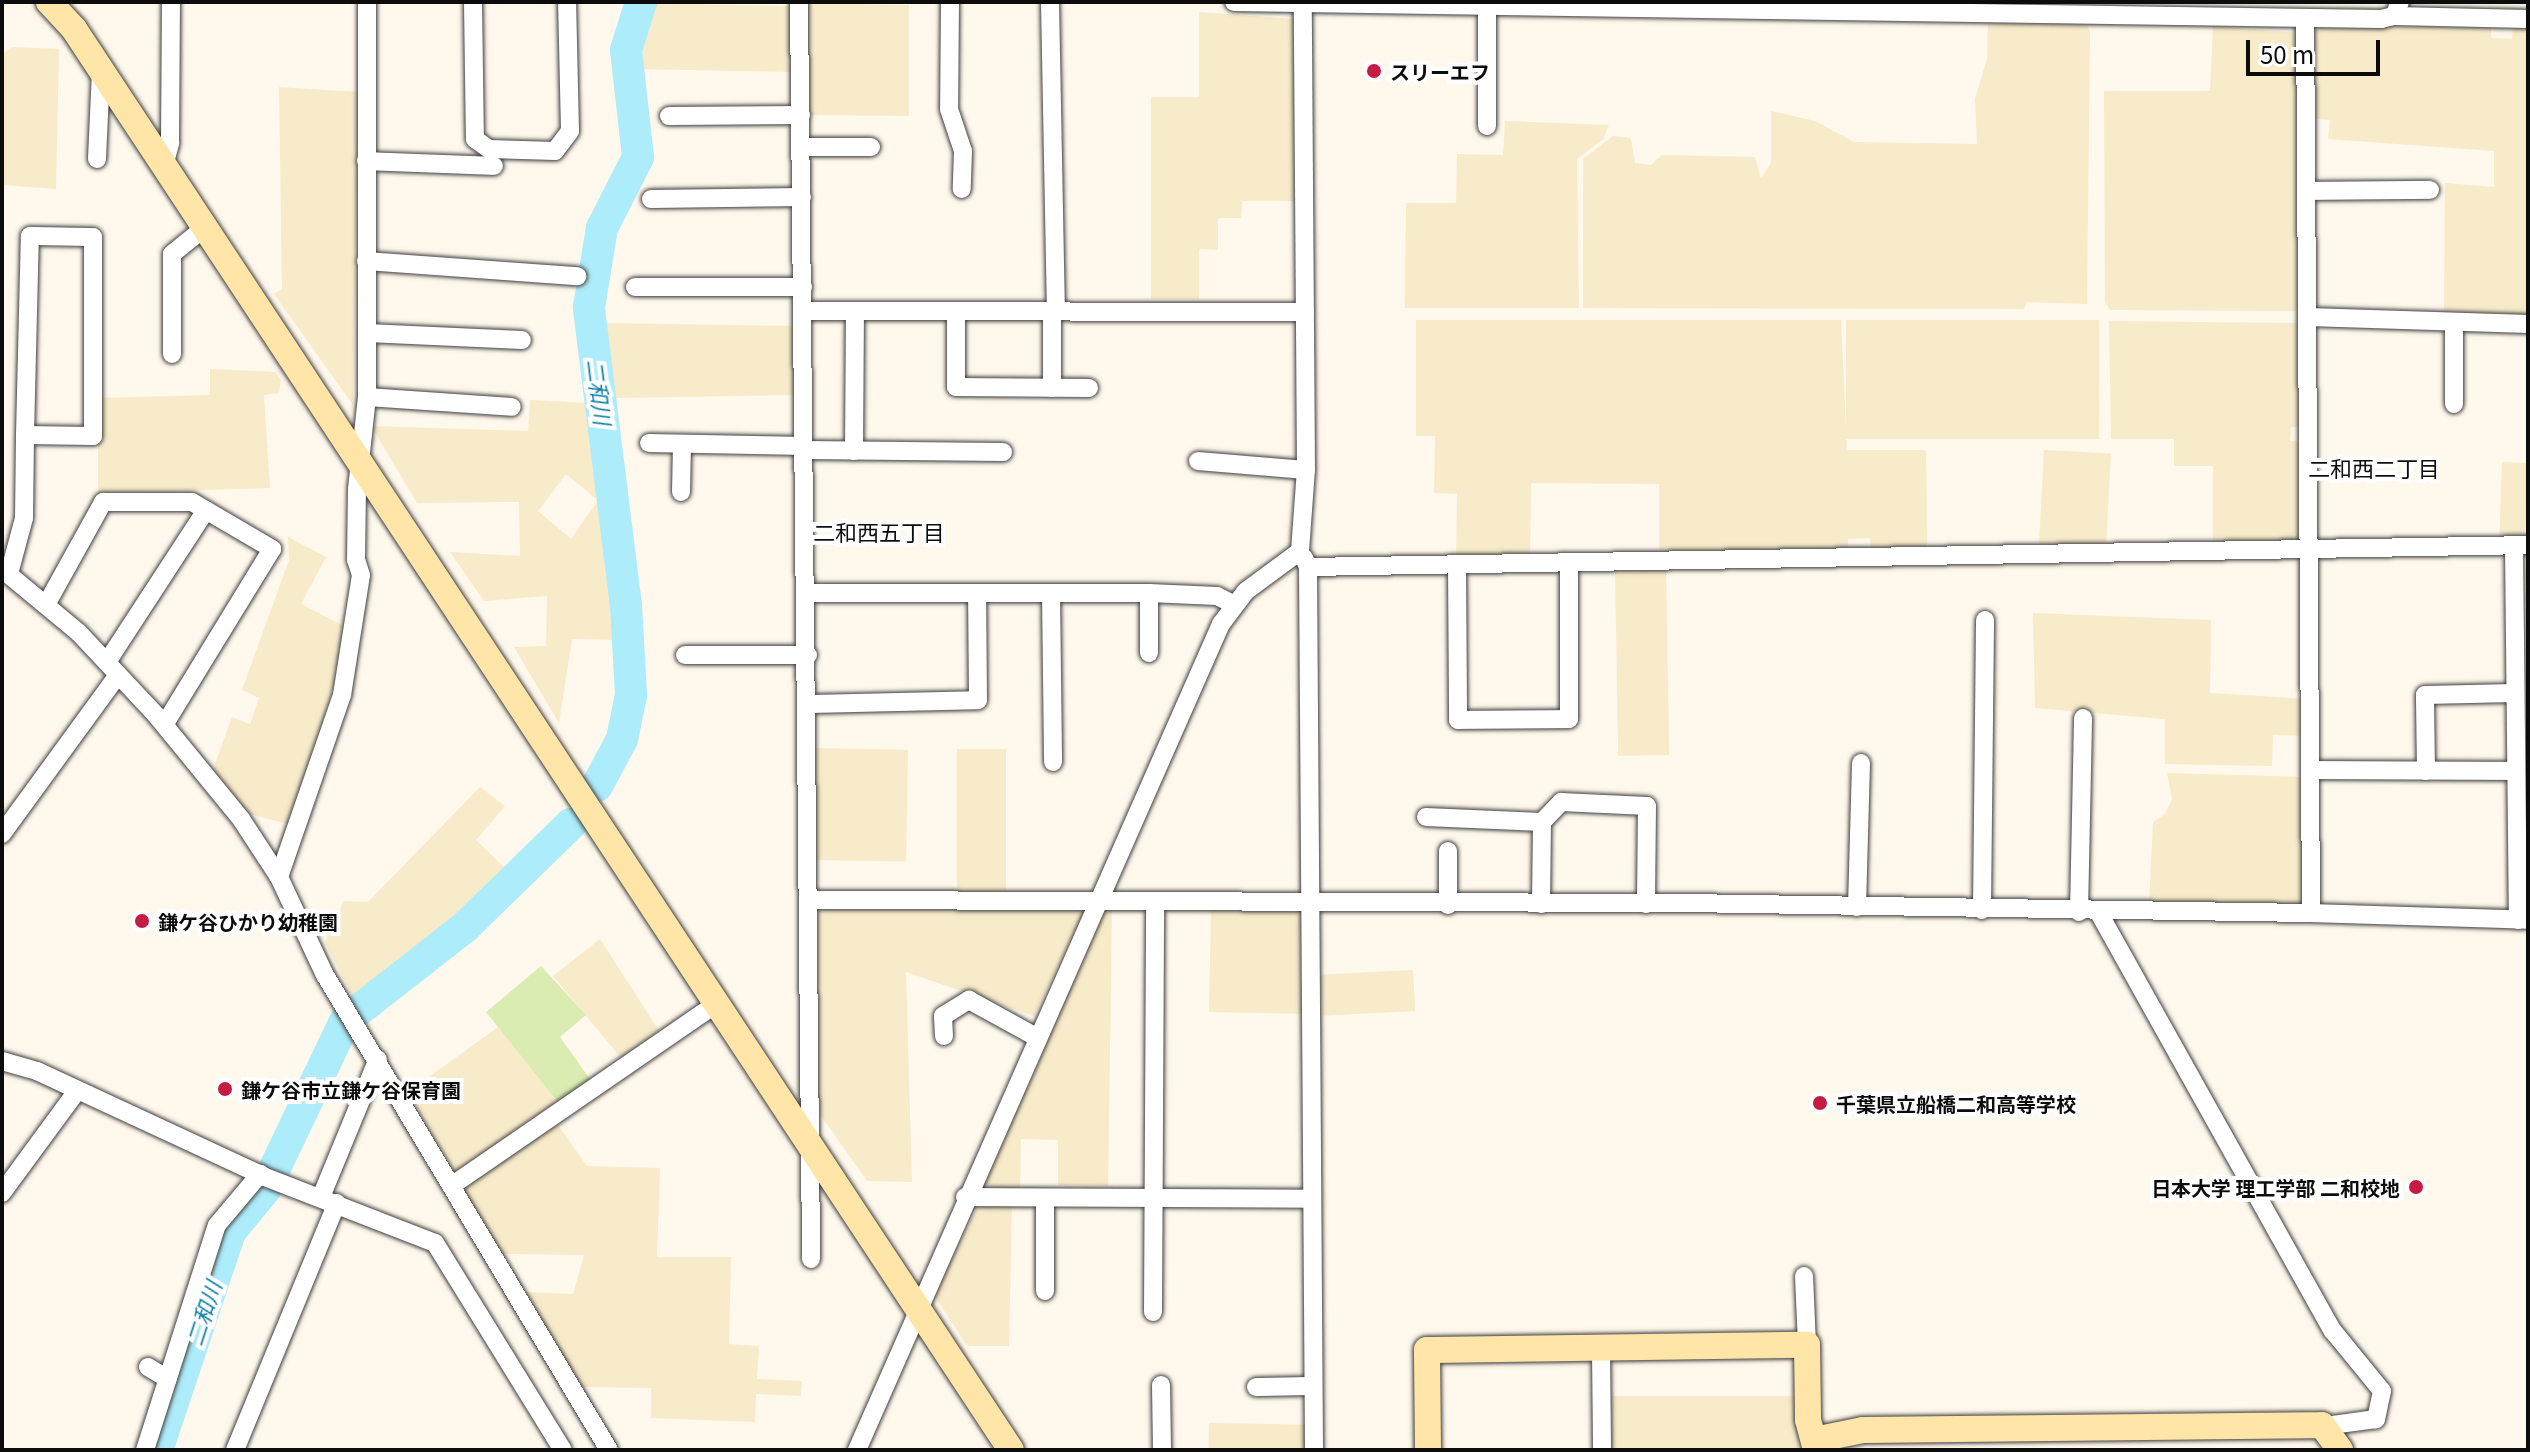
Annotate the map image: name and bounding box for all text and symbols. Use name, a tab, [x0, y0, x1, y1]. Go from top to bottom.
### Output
scale bar	[2250, 24, 2384, 74]
text: 50 m	[2260, 36, 2314, 71]
place label: スリーエフ	[1390, 59, 1490, 83]
marker: スリーエフ	[1365, 62, 1383, 80]
water label: 二和川	[583, 358, 617, 426]
district label: 二和西二丁目	[2308, 455, 2440, 481]
district label: 二和西五丁目	[813, 519, 945, 545]
place label: 鎌ケ谷ひかり幼稚園	[158, 909, 338, 933]
marker: 鎌ケ谷ひかり幼稚園	[133, 912, 151, 930]
place label: 鎌ケ谷市立鎌ケ谷保育園	[241, 1077, 461, 1101]
marker: 鎌ケ谷市立鎌ケ谷保育園	[216, 1080, 234, 1098]
place label: 千葉県立船橋二和高等学校	[1836, 1091, 2076, 1115]
marker: 千葉県立船橋二和高等学校	[1811, 1094, 1829, 1112]
place label: 日本大学 理工学部 二和校地	[2151, 1175, 2400, 1199]
marker: 日本大学 理工学部 二和校地	[2407, 1178, 2425, 1196]
water label: 二和川	[180, 1278, 226, 1348]

